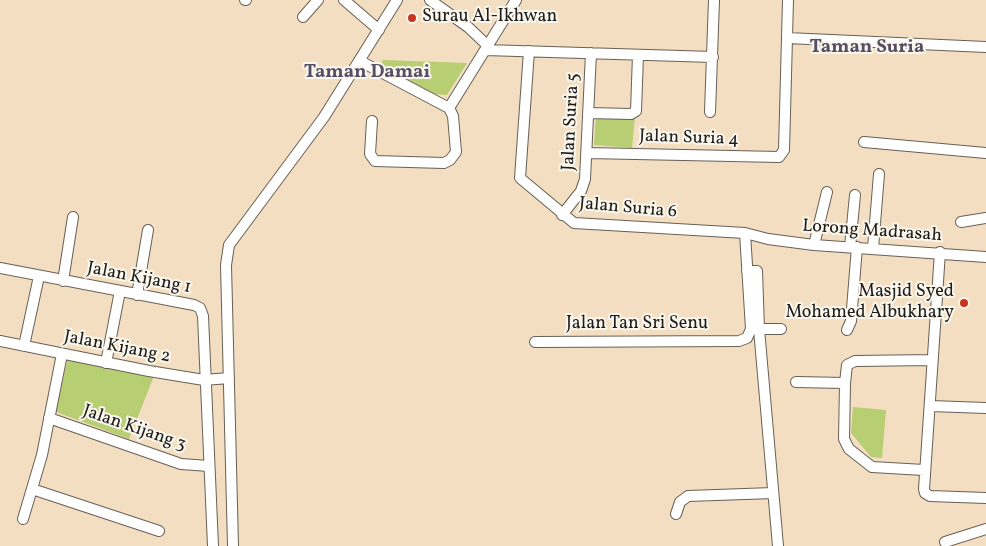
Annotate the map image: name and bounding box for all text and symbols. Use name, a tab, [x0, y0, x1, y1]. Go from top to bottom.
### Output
place label: Surau Al-Ikhwan	[422, 7, 557, 29]
marker: Surau Al-Ikhwan	[406, 12, 418, 24]
district label: Taman Suria	[810, 38, 924, 60]
district label: Taman Damai	[304, 63, 430, 85]
street label: Jalan Suria 5	[559, 73, 585, 171]
street label: Jalan Suria 4	[639, 126, 739, 152]
street label: Jalan Suria 6	[578, 194, 678, 224]
street label: Lorong Madrasah	[801, 216, 943, 248]
street label: Jalan Kijang 1	[85, 258, 193, 300]
place label: Masjid Syed Mohamed Albukhary	[785, 282, 954, 324]
marker: Masjid Syed Mohamed Albukhary	[958, 297, 970, 309]
street label: Jalan Tan Sri Senu	[566, 314, 708, 336]
street label: Jalan Kijang 2	[62, 327, 172, 369]
street label: Jalan Kijang 3	[79, 401, 189, 457]

